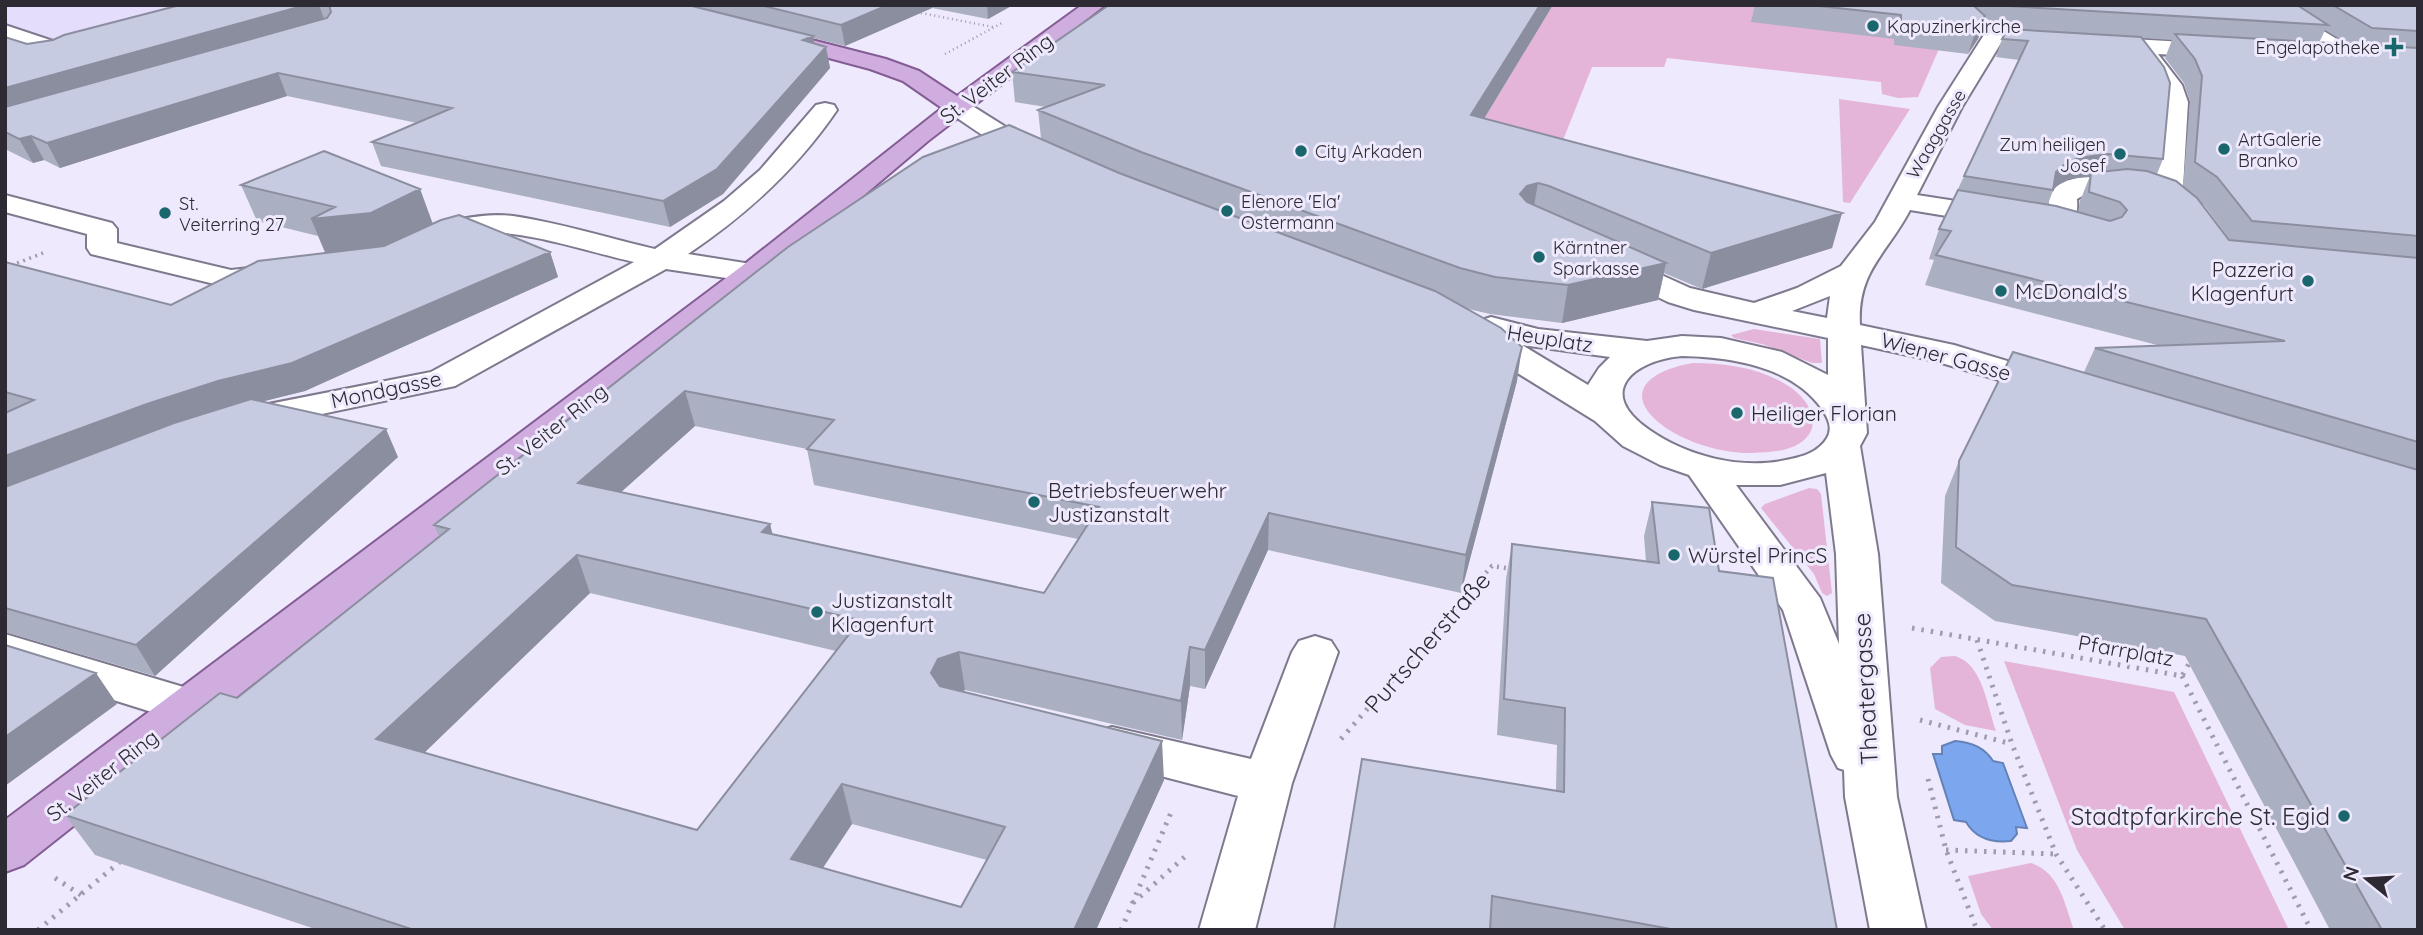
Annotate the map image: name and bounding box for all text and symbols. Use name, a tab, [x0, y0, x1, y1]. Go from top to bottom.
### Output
place label: Kapuzinerkirche	[1887, 15, 2021, 38]
marker: Kapuzinerkirche	[1865, 18, 1881, 34]
street label: St. Veiter Ring	[934, 27, 1058, 129]
place label: Engelapotheke	[2256, 36, 2380, 59]
marker: Engelapotheke	[2386, 39, 2402, 55]
street label: Waaggasse	[1901, 85, 1971, 183]
place label: ArtGalerie Branko	[2238, 128, 2321, 172]
place label: Zum heiligen Josef	[1999, 133, 2107, 177]
place label: City Arkaden	[1315, 140, 1422, 163]
marker: ArtGalerie Branko	[2216, 141, 2232, 157]
marker: City Arkaden	[1293, 143, 1309, 159]
marker: Zum heiligen Josef	[2112, 146, 2128, 162]
place label: Elenore 'Ela' Ostermann	[1241, 190, 1340, 234]
place label: St. Veiterring 27	[179, 192, 284, 236]
marker: Elenore 'Ela' Ostermann	[1219, 203, 1235, 219]
marker: St. Veiterring 27	[157, 205, 173, 221]
place label: Kärntner Sparkasse	[1553, 236, 1639, 280]
marker: Kärntner Sparkasse	[1531, 249, 1547, 265]
place label: Pazzeria Klagenfurt	[2191, 256, 2294, 306]
marker: Pazzeria Klagenfurt	[2300, 273, 2316, 289]
place label: McDonald's	[2015, 278, 2127, 304]
marker: McDonald's	[1993, 283, 2009, 299]
street label: Heuplatz	[1505, 318, 1595, 358]
street label: Wiener Gasse	[1878, 326, 2014, 386]
street label: Mondgasse	[328, 365, 444, 413]
street label: St. Veiter Ring	[490, 377, 612, 481]
place label: Heiliger Florian	[1751, 400, 1897, 426]
marker: Heiliger Florian	[1729, 405, 1745, 421]
place label: Betriebsfeuerwehr Justizanstalt	[1048, 477, 1227, 527]
marker: Betriebsfeuerwehr Justizanstalt	[1026, 494, 1042, 510]
place label: Würstel PrincS	[1688, 542, 1827, 568]
marker: Würstel PrincS	[1666, 547, 1682, 563]
street label: Purtscherstraße	[1358, 565, 1496, 719]
place label: Justizanstalt Klagenfurt	[831, 587, 953, 637]
marker: Justizanstalt Klagenfurt	[809, 604, 825, 620]
street label: Theatergasse	[1846, 612, 1884, 766]
street label: Pfarrplatz	[2076, 629, 2176, 671]
street label: St. Veiter Ring	[41, 723, 163, 827]
place label: Stadtpfarkirche St. Egid	[2071, 801, 2330, 831]
marker: Stadtpfarkirche St. Egid	[2336, 808, 2352, 824]
north arrow	[2332, 844, 2402, 914]
text: N	[2337, 863, 2364, 884]

